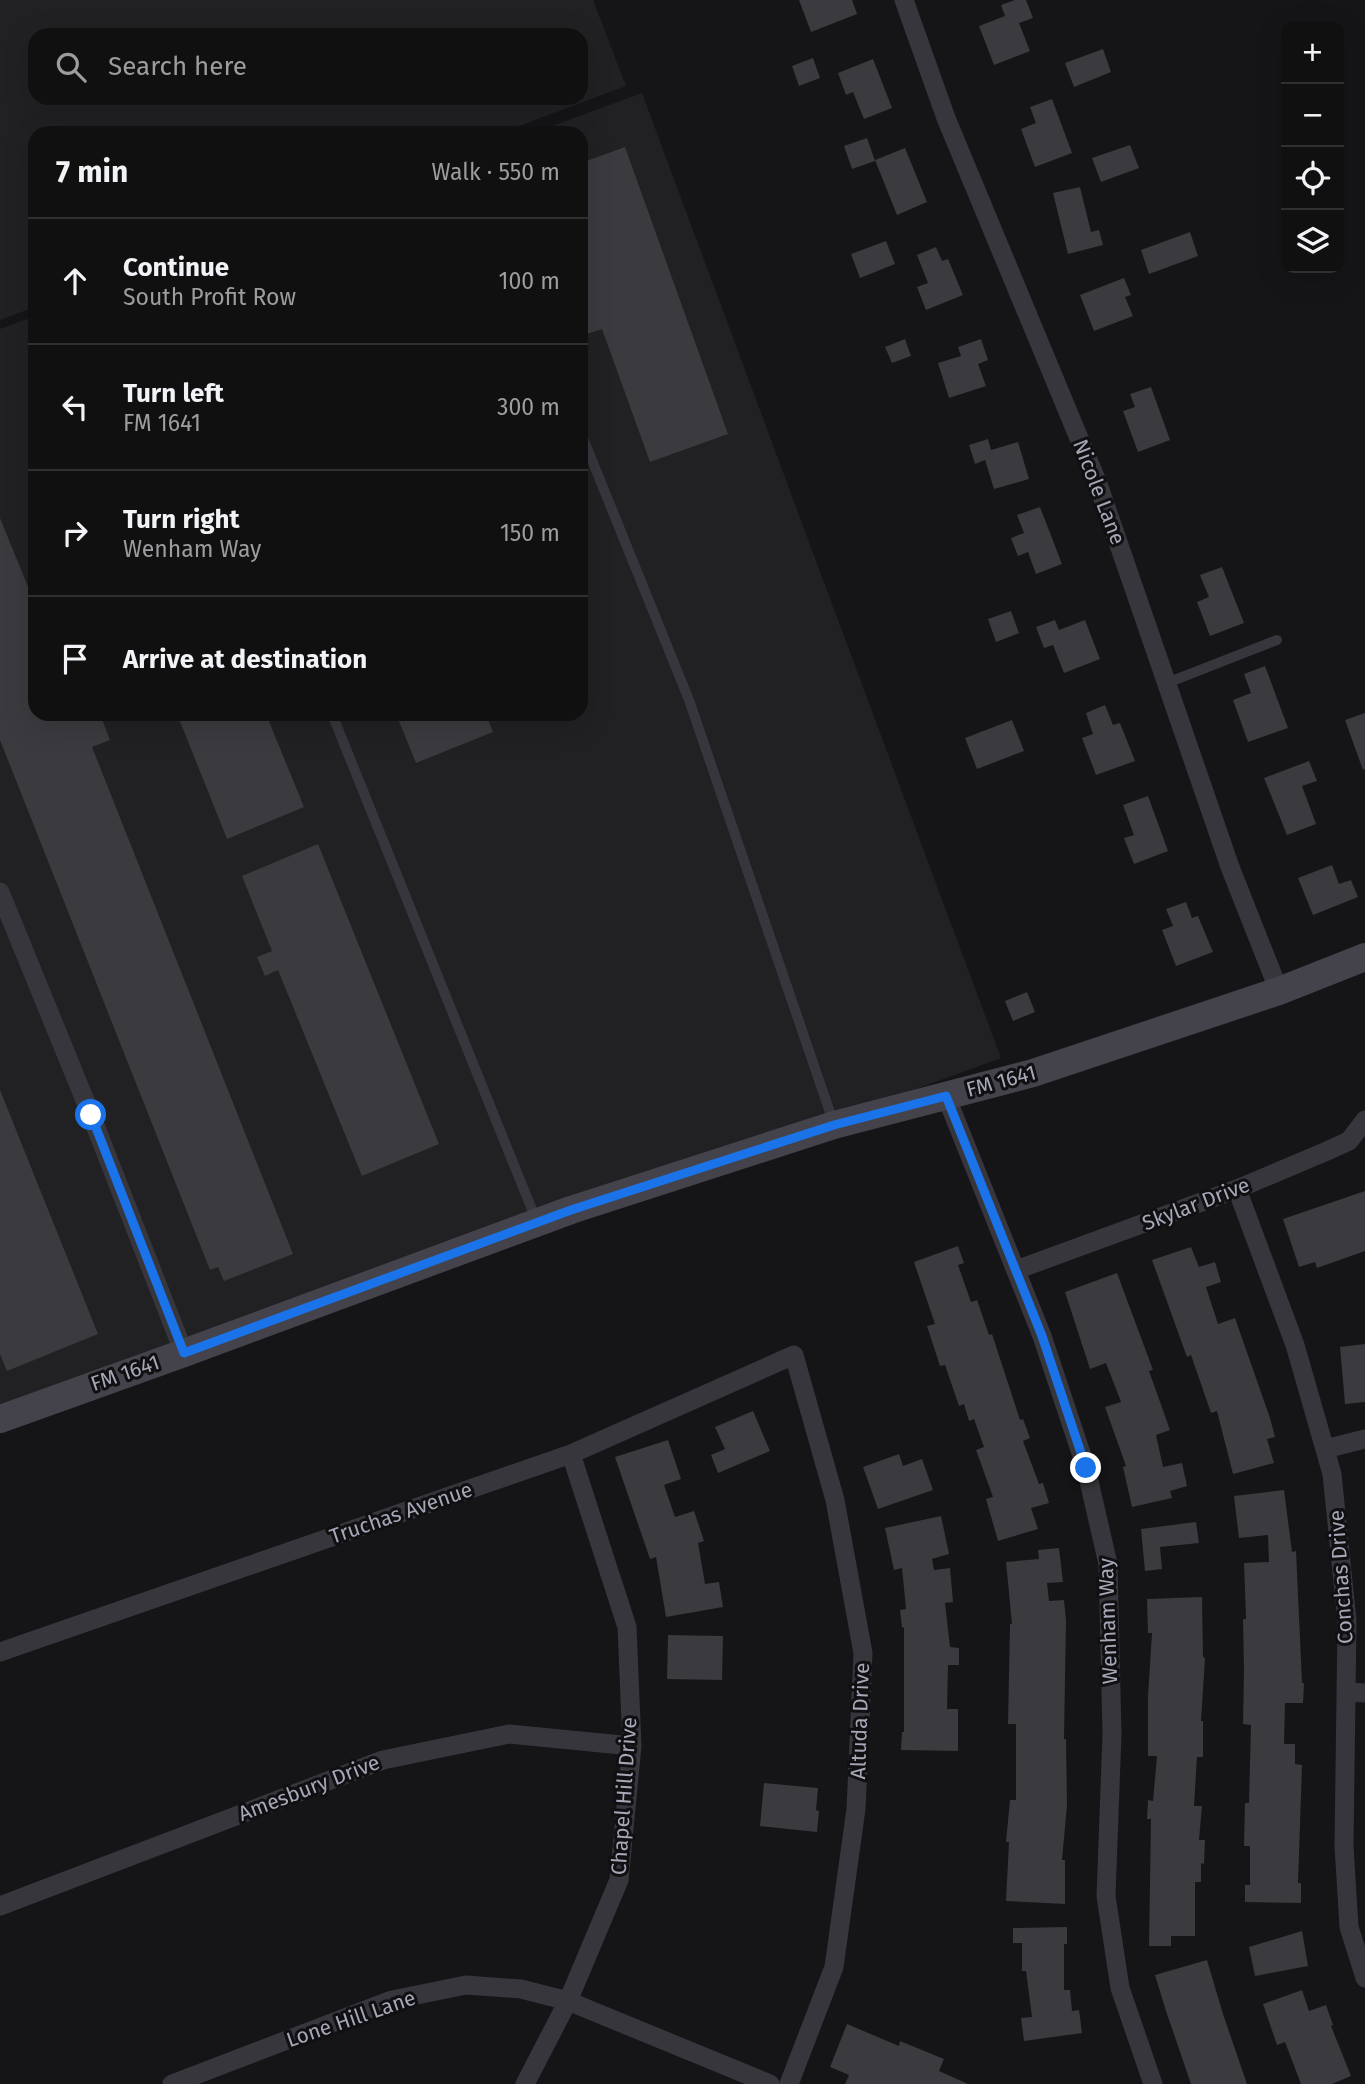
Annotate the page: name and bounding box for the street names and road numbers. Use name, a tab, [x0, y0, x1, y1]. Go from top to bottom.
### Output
street label: Nicole Lane	[1067, 436, 1131, 548]
street label: FM 1641	[963, 1059, 1039, 1103]
street label: Skylar Drive	[1139, 1172, 1253, 1236]
street label: FM 1641	[87, 1349, 163, 1397]
street label: Truchas Avenue	[326, 1476, 476, 1550]
street label: Conchas Drive	[1323, 1509, 1359, 1645]
street label: Wenham Way	[1093, 1557, 1123, 1685]
street label: Altuda Drive	[845, 1662, 875, 1780]
street label: Chapel Hill Drive	[606, 1716, 642, 1876]
street label: Amesbury Drive	[235, 1749, 383, 1827]
street label: Lone Hill Lane	[283, 1985, 419, 2053]

